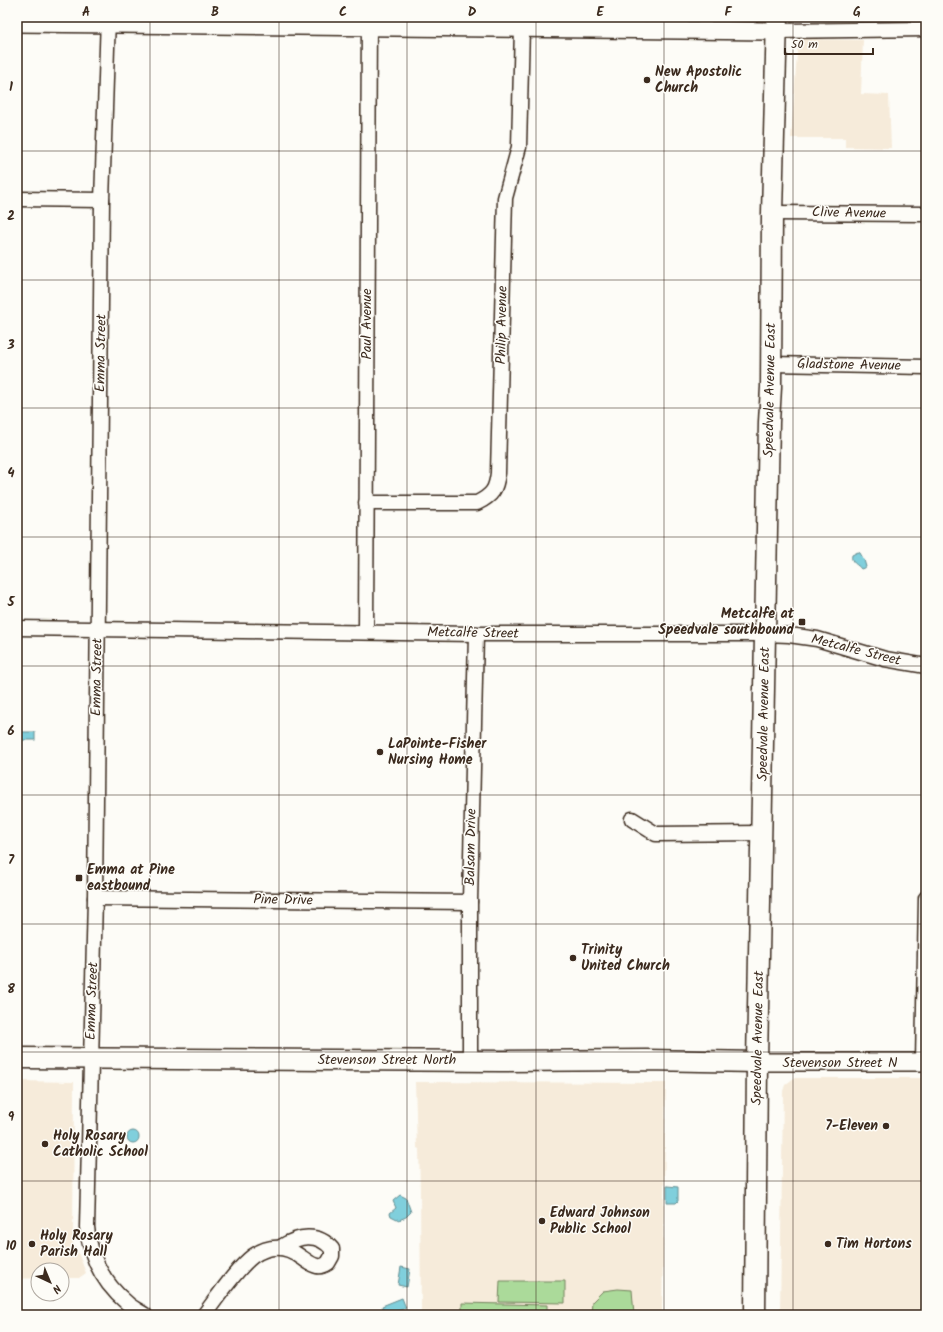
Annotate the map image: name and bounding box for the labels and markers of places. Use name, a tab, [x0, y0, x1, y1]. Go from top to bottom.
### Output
place label: New Apostolic Church	[655, 61, 742, 99]
marker: New Apostolic Church	[642, 75, 652, 85]
place label: Metcalfe at Speedvale southbound	[658, 603, 795, 641]
marker: Metcalfe at Speedvale southbound	[797, 617, 807, 627]
place label: LaPointe-Fisher Nursing Home	[388, 733, 487, 771]
marker: LaPointe-Fisher Nursing Home	[375, 747, 385, 757]
place label: Emma at Pine eastbound	[87, 859, 175, 897]
marker: Emma at Pine eastbound	[74, 873, 84, 883]
place label: Trinity United Church	[581, 939, 670, 977]
marker: Trinity United Church	[568, 953, 578, 963]
place label: 7-Eleven	[825, 1115, 878, 1137]
marker: 7-Eleven	[881, 1121, 891, 1131]
place label: Holy Rosary Catholic School	[53, 1125, 148, 1163]
marker: Holy Rosary Catholic School	[40, 1139, 50, 1149]
place label: Edward Johnson Public School	[550, 1202, 650, 1240]
marker: Edward Johnson Public School	[537, 1216, 547, 1226]
place label: Holy Rosary Parish Hall	[40, 1225, 113, 1263]
place label: Tim Hortons	[836, 1233, 912, 1255]
marker: Holy Rosary Parish Hall	[27, 1239, 37, 1249]
marker: Tim Hortons	[823, 1239, 833, 1249]

